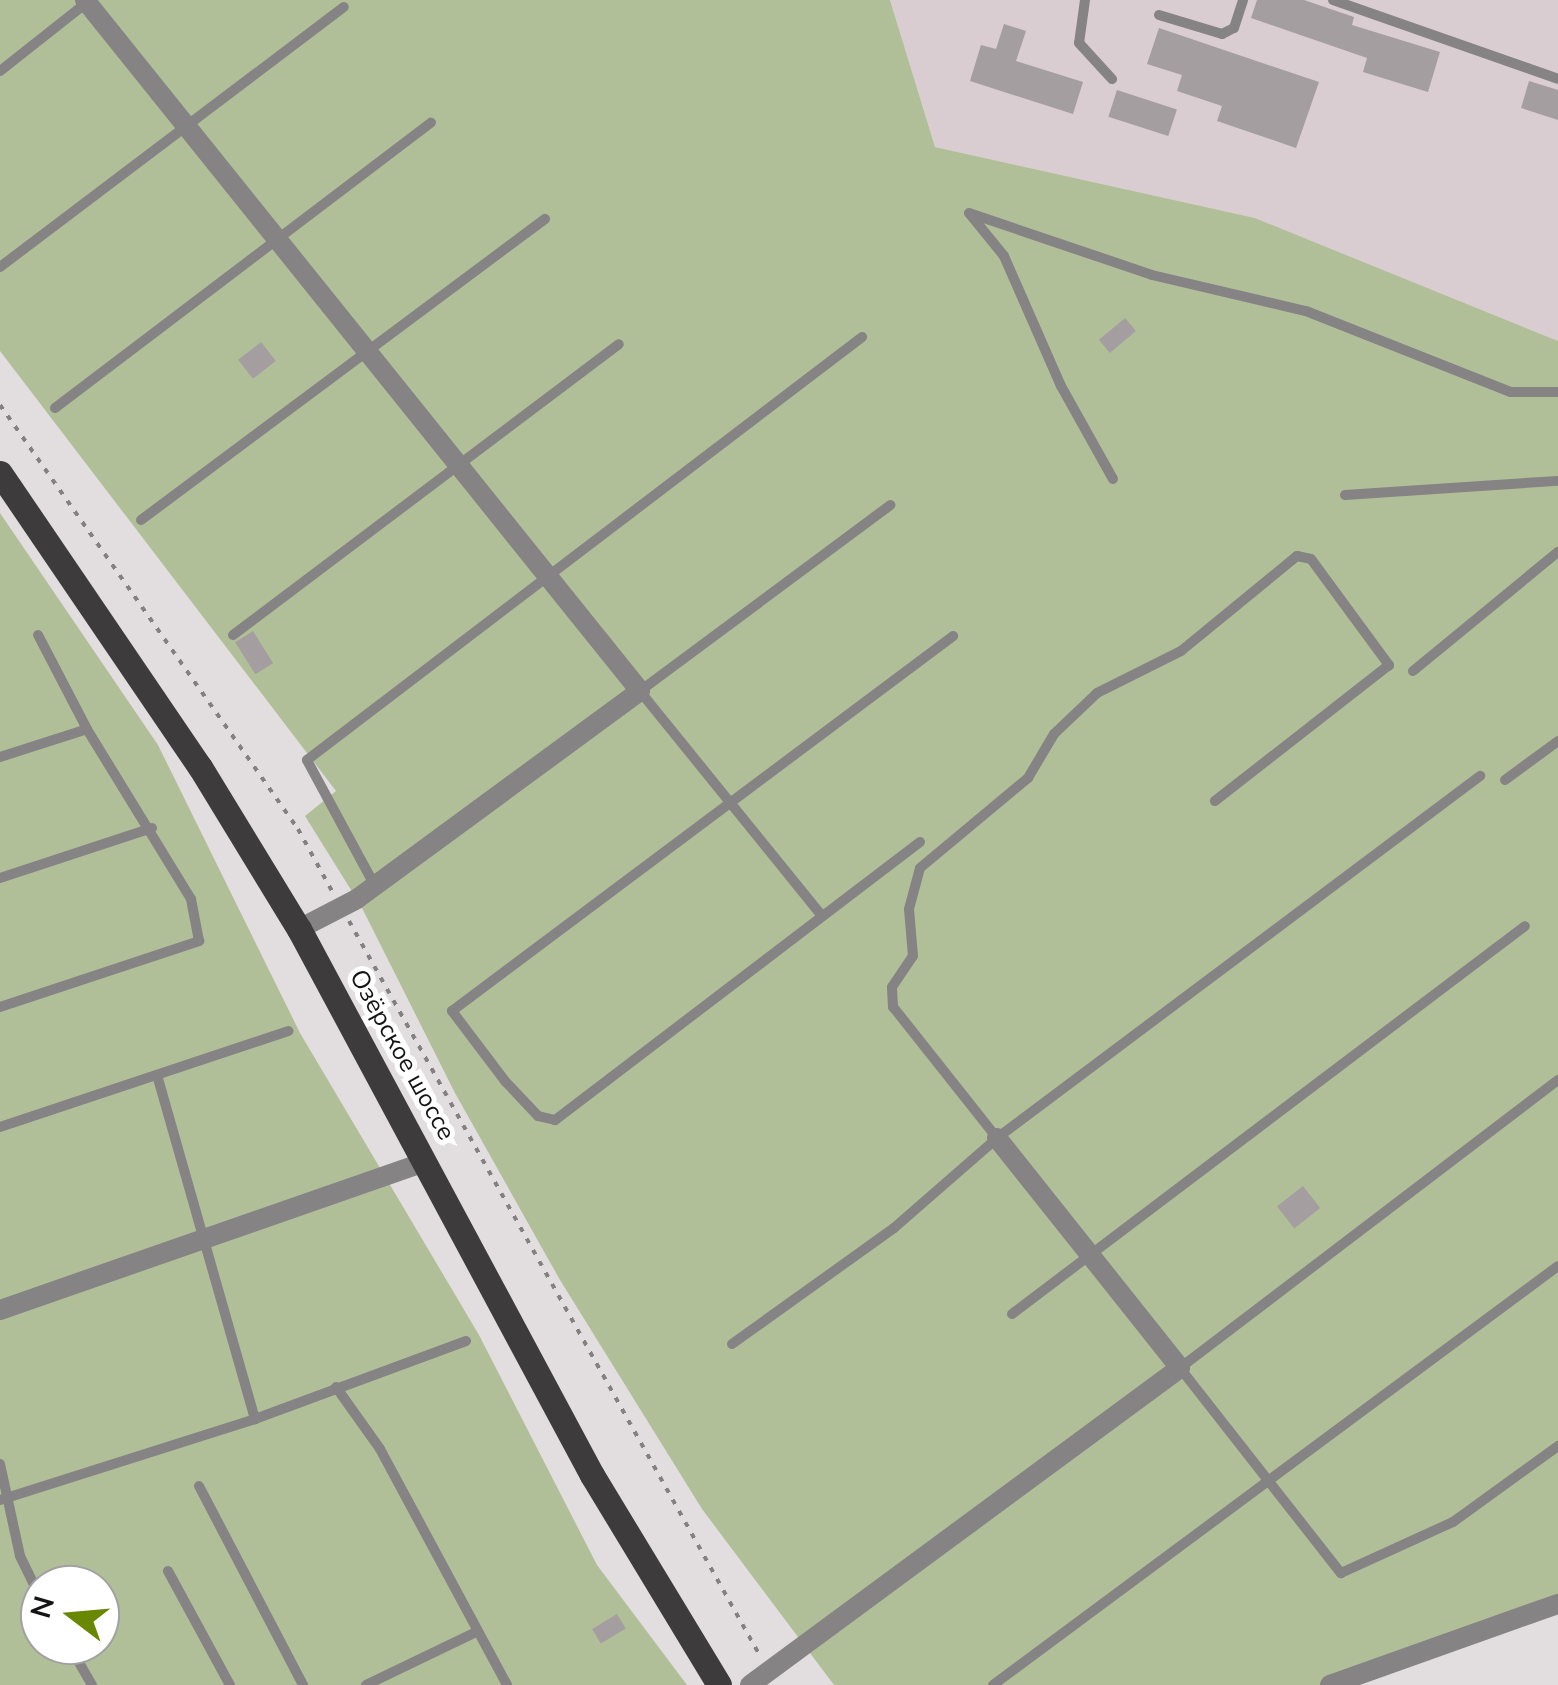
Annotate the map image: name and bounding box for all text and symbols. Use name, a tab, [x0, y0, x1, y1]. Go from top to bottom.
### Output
street label: Озёрское шоссе	[343, 964, 461, 1146]
north arrow	[20, 1565, 120, 1665]
text: N	[22, 1592, 64, 1623]

